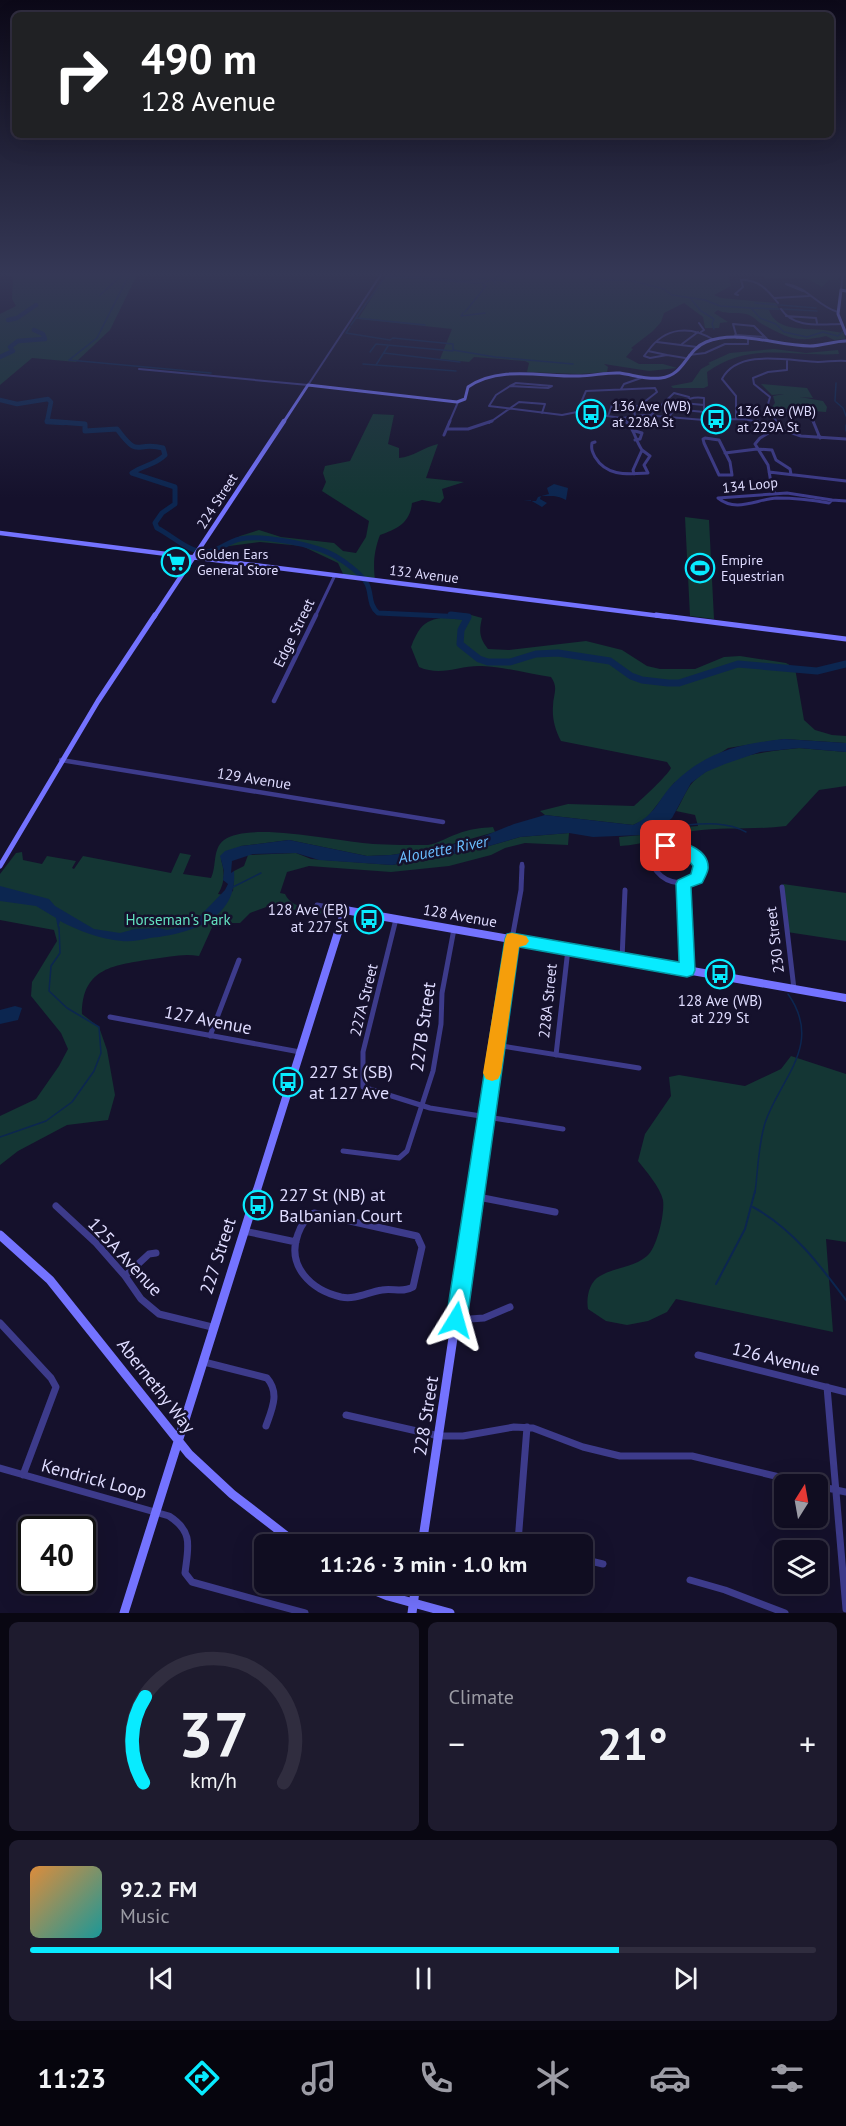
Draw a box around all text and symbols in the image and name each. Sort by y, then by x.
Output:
text: 490 m [141,31,257,86]
icon: right [42,36,120,114]
text: 128 Avenue [141,84,276,118]
place label: 136 Ave (WB) at 228A St [612,397,691,431]
bus stop icon: 136 Ave (WB) at 228A St [575,398,607,430]
place label: 136 Ave (WB) at 229A St [737,402,816,436]
bus stop icon: 136 Ave (WB) at 229A St [700,403,732,435]
street label: 224 Street [192,470,242,532]
street label: 134 Loop [721,473,779,497]
place label: Golden Ears General Store [197,545,278,579]
supermarket icon: Golden Ears General Store [160,546,192,578]
place label: Empire Equestrian [721,551,784,585]
sports icon: Empire Equestrian [684,552,716,584]
street label: 132 Avenue [388,561,460,587]
street label: Edge Street [269,595,318,670]
street label: 129 Avenue [216,763,293,794]
pin [640,820,691,871]
icon: arrive [649,829,682,862]
water label: Alouette River [395,830,491,868]
place label: 128 Ave (EB) at 227 St [268,900,348,936]
street label: 128 Avenue [422,900,499,931]
bus stop icon: 128 Ave (EB) at 227 St [353,903,385,935]
street label: 230 Street [761,906,788,974]
park label: Horseman's Park [125,910,231,929]
bus stop icon: 128 Ave (WB) at 229 St [704,958,736,990]
street label: 227A Street [345,962,382,1038]
street label: 228A Street [534,963,561,1039]
street label: 227B Street [405,980,440,1073]
place label: 128 Ave (WB) at 229 St [678,991,762,1027]
street label: 127 Avenue [162,1000,254,1039]
place label: 227 St (SB) at 127 Ave [309,1060,393,1104]
bus stop icon: 227 St (SB) at 127 Ave [272,1066,304,1098]
place label: 227 St (NB) at Balbanian Court [279,1183,402,1227]
bus stop icon: 227 St (NB) at Balbanian Court [242,1189,274,1221]
street label: 125A Avenue [83,1212,168,1301]
street label: 227 Street [194,1215,241,1297]
position arrow [424,1288,488,1352]
street label: Abernethy Way [112,1334,201,1438]
street label: 126 Avenue [730,1336,823,1381]
street label: 228 Street [408,1375,443,1457]
street label: Kendrick Loop [39,1453,149,1504]
north arrow [774,1474,828,1528]
map controls [774,1474,828,1594]
speed limit sign: 40 [18,1516,96,1594]
button: layers [774,1540,828,1594]
text: 11:26 · 3 min · 1.0 km [320,1550,527,1578]
text: Climate [449,1684,514,1710]
text: 37 [178,1693,249,1774]
text: 21° [597,1714,668,1772]
text: − [449,1722,465,1765]
text: + [799,1722,816,1765]
text: km/h [190,1767,237,1795]
text: 92.2 FM [120,1875,197,1903]
text: Music [120,1903,169,1929]
icon: previous [145,1962,178,1995]
icon: pause [407,1962,440,1995]
icon: next [669,1962,702,1995]
icon: directions [181,2057,223,2099]
icon: music [298,2057,340,2099]
icon: phone [415,2057,457,2099]
icon: climate [532,2057,574,2099]
icon: car [649,2057,691,2099]
icon: filters [766,2057,808,2099]
text: 11:23 [38,2061,106,2095]

